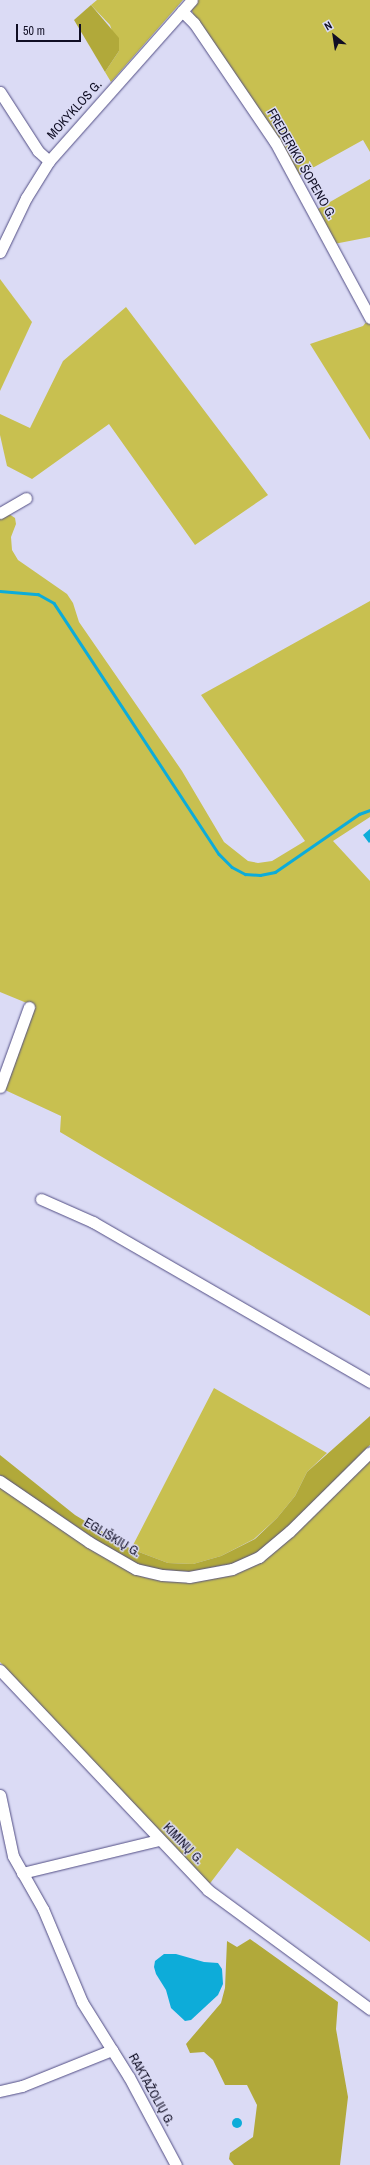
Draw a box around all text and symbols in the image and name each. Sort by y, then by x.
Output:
scale bar [18,16,83,42]
north arrow [314,16,354,56]
text: N [322,18,334,33]
text: 50 m [23,23,45,39]
street label: MOKYKLOS G. [44,77,106,143]
street label: FREDERIKO ŠOPENO G. [263,106,339,222]
street label: EGLIŠKIŲ G. [81,1515,143,1561]
street label: KIMINŲ G. [159,1820,207,1868]
street label: RAKTAŽOLIŲ G. [125,2051,177,2129]

